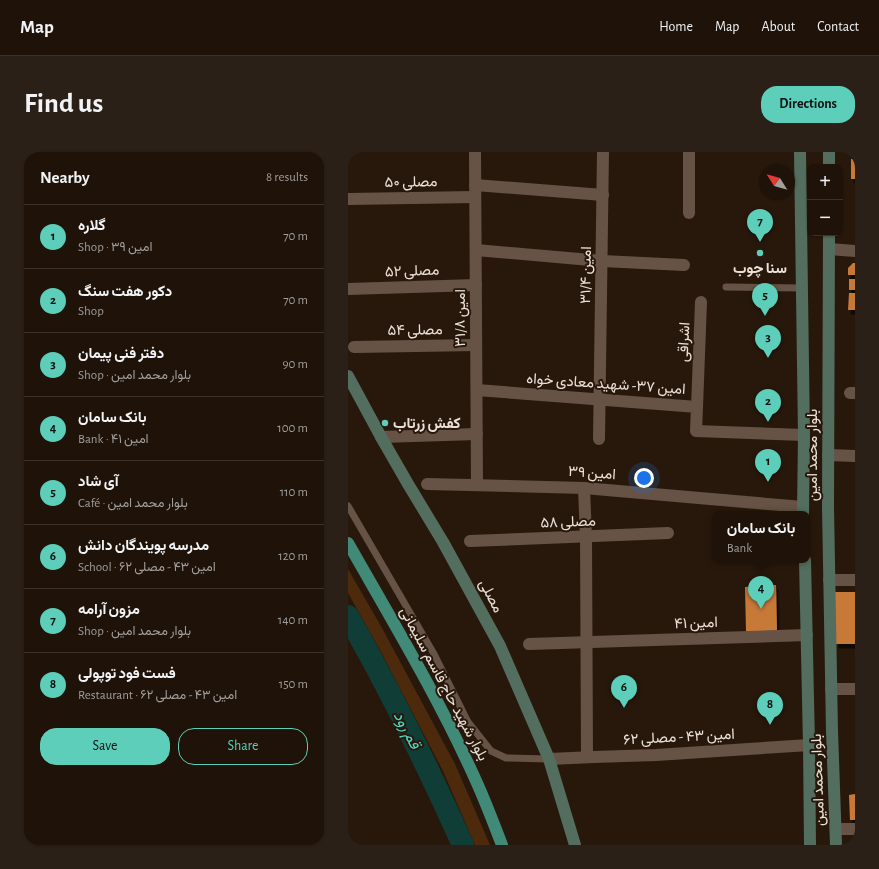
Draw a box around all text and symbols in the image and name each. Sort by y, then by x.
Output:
text: Map [20,18,54,37]
text: Home [659,20,693,34]
text: Map [715,20,739,34]
text: About [761,20,795,34]
text: Contact [817,20,859,34]
button: Directions [761,86,855,123]
text: Find us [24,90,103,118]
north arrow [759,164,795,200]
map controls [807,164,843,236]
button: + [807,164,843,200]
text: Nearby [40,169,90,186]
text: 8 results [266,171,308,184]
street label: مصلی ۵۰ [384,174,438,192]
button: − [807,200,843,236]
pin: 7 [747,209,773,242]
text: گلاره [78,218,106,233]
text: 1 [51,230,55,243]
text: 70 m [283,230,308,243]
text: Shop · امین ۳۹ [78,241,153,254]
street label: امین ۳۱/۴ [578,246,596,304]
marker: سنا چوب [755,248,765,258]
place label: سنا چوب [733,261,787,278]
street label: مصلی ۵۲ [384,263,440,281]
pin: 5 [752,283,778,316]
text: دکور هفت سنگ [78,284,172,299]
street label: امین ۳۱/۸ [453,289,470,347]
text: 2 [50,294,56,307]
text: 70 m [283,294,308,307]
text: Shop [78,305,104,318]
street label: مصلی ۵۴ [387,322,443,340]
street label: اشراقی [675,322,695,363]
pin: 3 [755,325,781,358]
text: دفتر فنی پیمان [78,346,164,361]
text: 3 [50,358,56,371]
text: 90 m [282,358,308,371]
text: Shop · بلوار محمد امین [78,369,191,382]
street label: امین ۳۷- شهید معادی خواه [526,371,686,399]
pin: 2 [755,389,781,422]
street label: بلوار محمد امین [805,409,822,501]
text: بانک سامان [78,410,146,425]
place label: کفش زرتاب [393,416,461,432]
marker: کفش زرتاب [380,418,390,428]
text: 4 [50,422,56,435]
text: 100 m [277,422,308,435]
text: Bank · امین ۴۱ [78,433,149,446]
pin: 1 [755,449,781,482]
street label: امین ۳۹ [567,464,616,484]
your location [634,468,654,488]
text: آی شاد [78,474,119,489]
text: 5 [50,486,56,499]
text: 110 m [280,486,308,499]
text: Café · بلوار محمد امین [78,497,188,510]
popup [712,511,810,563]
street label: مصلی ۵۸ [540,514,596,532]
text: بانک سامان [727,521,795,536]
text: مدرسه پویندگان دانش [78,538,209,553]
text: Bank [727,542,752,555]
text: 6 [50,550,56,563]
text: 120 m [278,550,308,563]
text: School · امین ۴۳ - مصلی ۶۲ [78,561,216,574]
pin: 4 [748,576,774,609]
street label: مصلی [474,577,506,616]
text: مزون آرامه [78,602,140,617]
street label: بلوار شهید حاج قاسم سلیمانی [394,605,491,765]
text: 7 [50,614,56,627]
text: 140 m [278,614,308,627]
street label: امین ۴۱ [674,615,718,633]
text: Shop · بلوار محمد امین [78,625,191,638]
text: فست فود توپولی [78,666,176,681]
pin: 6 [611,675,637,708]
text: 8 [50,678,56,691]
text: 150 m [279,678,308,691]
text: Restaurant · امین ۴۳ - مصلی ۶۲ [78,689,237,702]
pin: 8 [757,692,783,725]
water label: قم رود [389,709,424,754]
street label: امین ۴۳ - مصلی ۶۲ [623,727,735,749]
button: Save [40,728,170,765]
button: Share [178,728,308,765]
street label: بلوار محمد امین [809,733,829,826]

